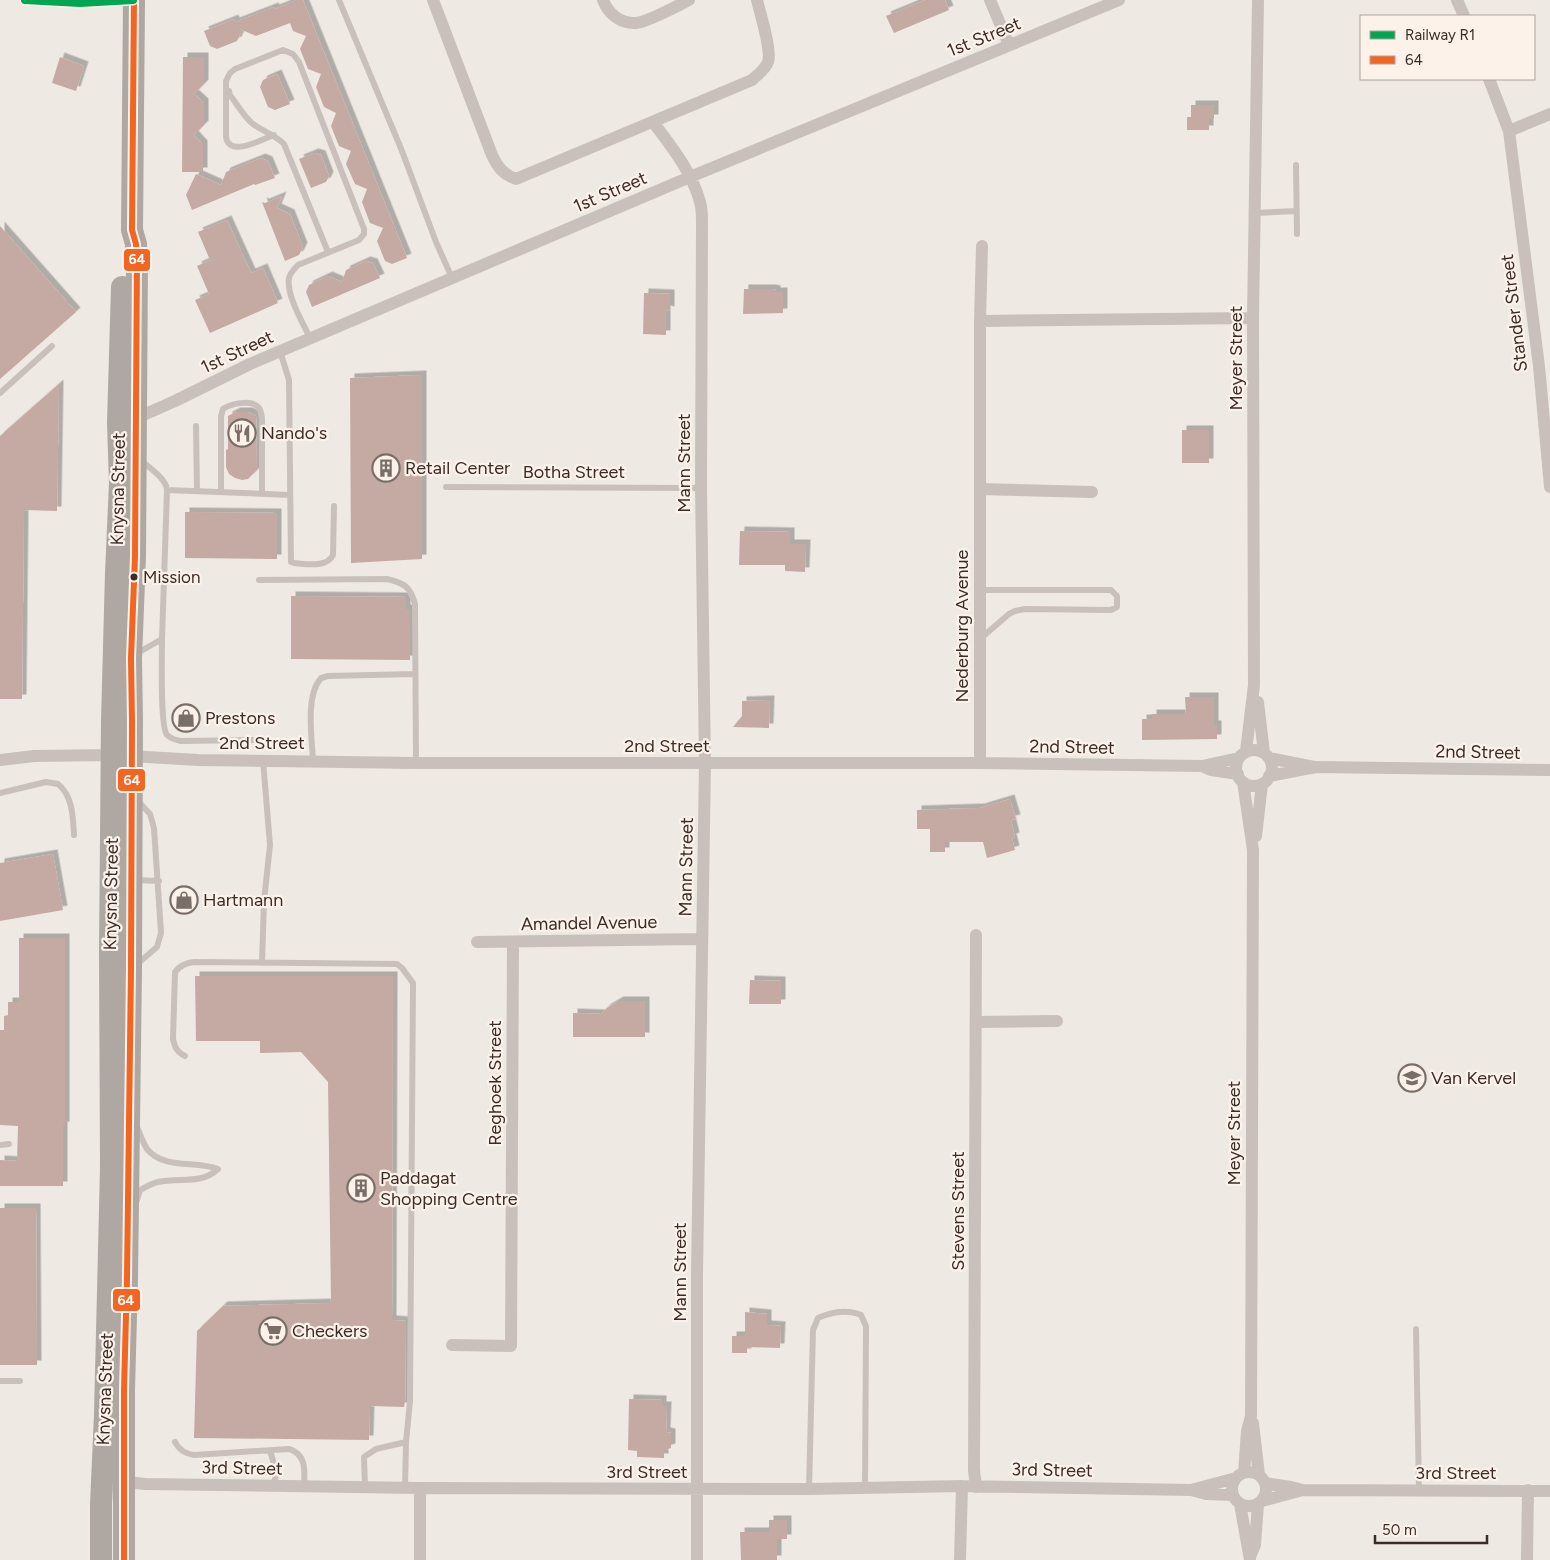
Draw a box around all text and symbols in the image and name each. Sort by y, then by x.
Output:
street label: 1st Street [944,12,1024,62]
legend [1360,15,1535,80]
text: Railway R1 [1405,26,1475,44]
text: 64 [1405,51,1423,69]
street label: 1st Street [570,167,650,217]
line badge: 64 [123,248,151,272]
text: 64 [129,251,146,268]
street label: Stander Street [1496,253,1532,373]
street label: Meyer Street [1225,305,1247,410]
street label: 1st Street [197,326,277,378]
street label: Mann Street [673,413,695,513]
restaurant icon: Nando's [227,418,257,448]
place label: Nando's [261,422,327,444]
street label: Knysna Street [106,432,130,546]
building icon: Retail Center [371,453,401,483]
place label: Retail Center [405,457,510,479]
street label: Botha Street [523,461,625,483]
street label: Nederburg Avenue [951,549,973,702]
place label: Mission [143,567,200,587]
marker: Mission [129,572,139,582]
shop icon: Prestons [171,703,201,733]
place label: Prestons [205,707,275,729]
street label: 2nd Street [219,732,305,754]
street label: 2nd Street [624,735,710,757]
street label: 2nd Street [1029,735,1115,759]
street label: 2nd Street [1435,740,1521,764]
line badge: 64 [117,768,146,792]
text: 64 [124,772,141,789]
street label: Mann Street [674,817,698,917]
street label: Knysna Street [99,837,123,951]
shop icon: Hartmann [169,885,199,915]
place label: Hartmann [203,889,283,911]
street label: Amandel Avenue [521,911,658,935]
street label: Reghoek Street [484,1020,506,1146]
school or university icon: Van Kervel [1397,1063,1427,1093]
place label: Van Kervel [1431,1067,1516,1089]
street label: Meyer Street [1223,1080,1245,1185]
street label: Stevens Street [947,1151,969,1271]
place label: Paddagat Shopping Centre [380,1167,518,1210]
building icon: Paddagat Shopping Centre [346,1173,376,1203]
street label: Mann Street [669,1222,691,1322]
line badge: 64 [112,1288,141,1312]
text: 64 [118,1292,135,1309]
supermarket icon: Checkers [258,1316,288,1346]
place label: Checkers [292,1320,367,1342]
street label: Knysna Street [92,1332,118,1446]
street label: 3rd Street [201,1456,283,1480]
street label: 3rd Street [1011,1458,1093,1482]
street label: 3rd Street [606,1461,688,1483]
street label: 3rd Street [1415,1462,1497,1484]
scale bar [1375,1512,1488,1544]
text: 50 m [1382,1521,1417,1539]

